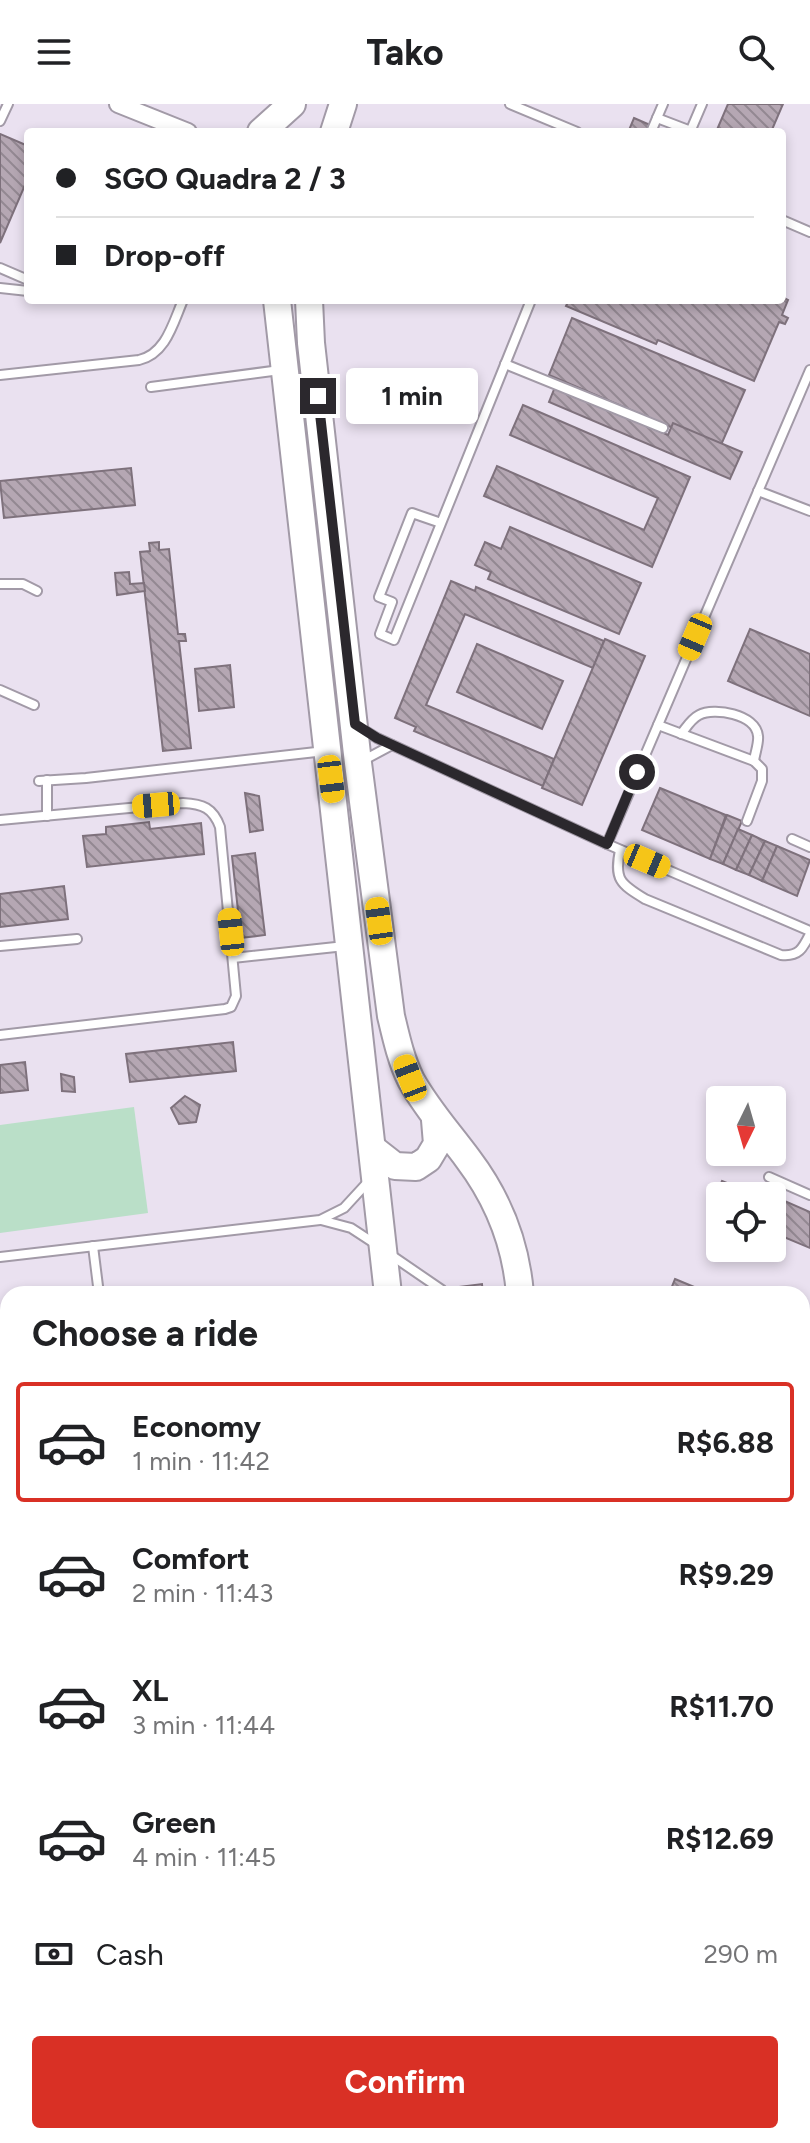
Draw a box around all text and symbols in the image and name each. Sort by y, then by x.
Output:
icon: menu [32,30,76,74]
icon: search [734,30,778,74]
text: Tako [366,31,444,74]
text: SGO Quadra 2 / 3 [104,160,346,197]
text: Drop-off [104,237,225,274]
callout: 1 min [346,368,478,424]
route end [300,378,336,414]
text: 1 min [381,380,443,412]
car [675,610,715,664]
car [316,754,346,804]
route start [619,754,655,790]
car [131,791,181,819]
car [620,841,674,881]
car [364,896,394,946]
car [217,907,245,957]
car [390,1051,430,1105]
north arrow [706,1086,786,1166]
map controls [706,1086,786,1262]
button: locate [706,1182,786,1262]
text: Choose a ride [32,1312,258,1355]
icon: car [36,1406,108,1478]
text: Economy [132,1408,261,1445]
text: R$6.88 [676,1424,774,1461]
text: 1 min · 11:42 [132,1445,270,1477]
icon: car [36,1538,108,1610]
text: Comfort [132,1540,250,1577]
text: R$9.29 [678,1556,774,1593]
text: 2 min · 11:43 [132,1577,273,1609]
icon: car [36,1670,108,1742]
text: XL [132,1672,168,1709]
text: R$11.70 [669,1688,774,1725]
text: 3 min · 11:44 [132,1709,275,1741]
icon: car [36,1802,108,1874]
text: Green [132,1804,216,1841]
text: R$12.69 [666,1820,774,1857]
text: 4 min · 11:45 [132,1841,276,1873]
icon: cash [32,1932,76,1976]
text: Cash [96,1936,164,1973]
text: 290 m [704,1938,778,1970]
button: Confirm [32,2036,778,2128]

